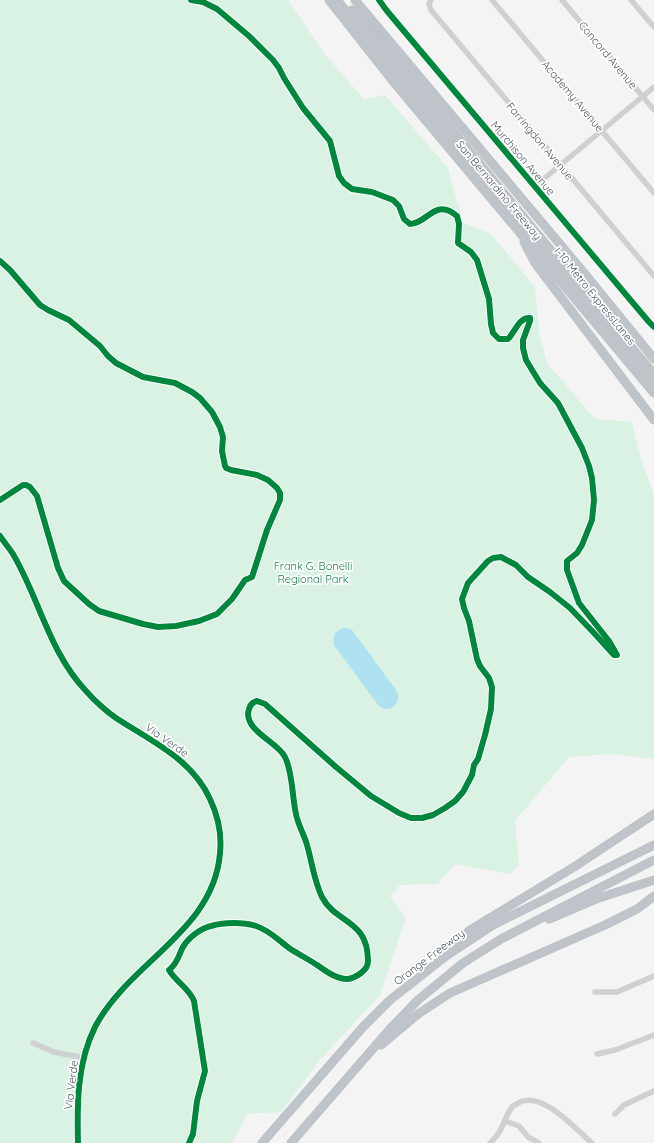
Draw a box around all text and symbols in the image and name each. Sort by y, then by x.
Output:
street label: Concord Avenue [576,18,640,92]
street label: Academy Avenue [539,57,607,135]
street label: Farringdon Avenue [504,99,576,183]
street label: Murchison Avenue [488,118,558,198]
street label: San Bernardino Freeway [453,137,545,243]
street label: I-10 Metro ExpressLanes [551,244,639,348]
park label: Frank G. Bonelli Regional Park [274,559,352,586]
street label: Via Verde [143,720,191,760]
street label: Orange Freeway [391,926,467,988]
street label: Via Verde [61,1060,81,1110]

